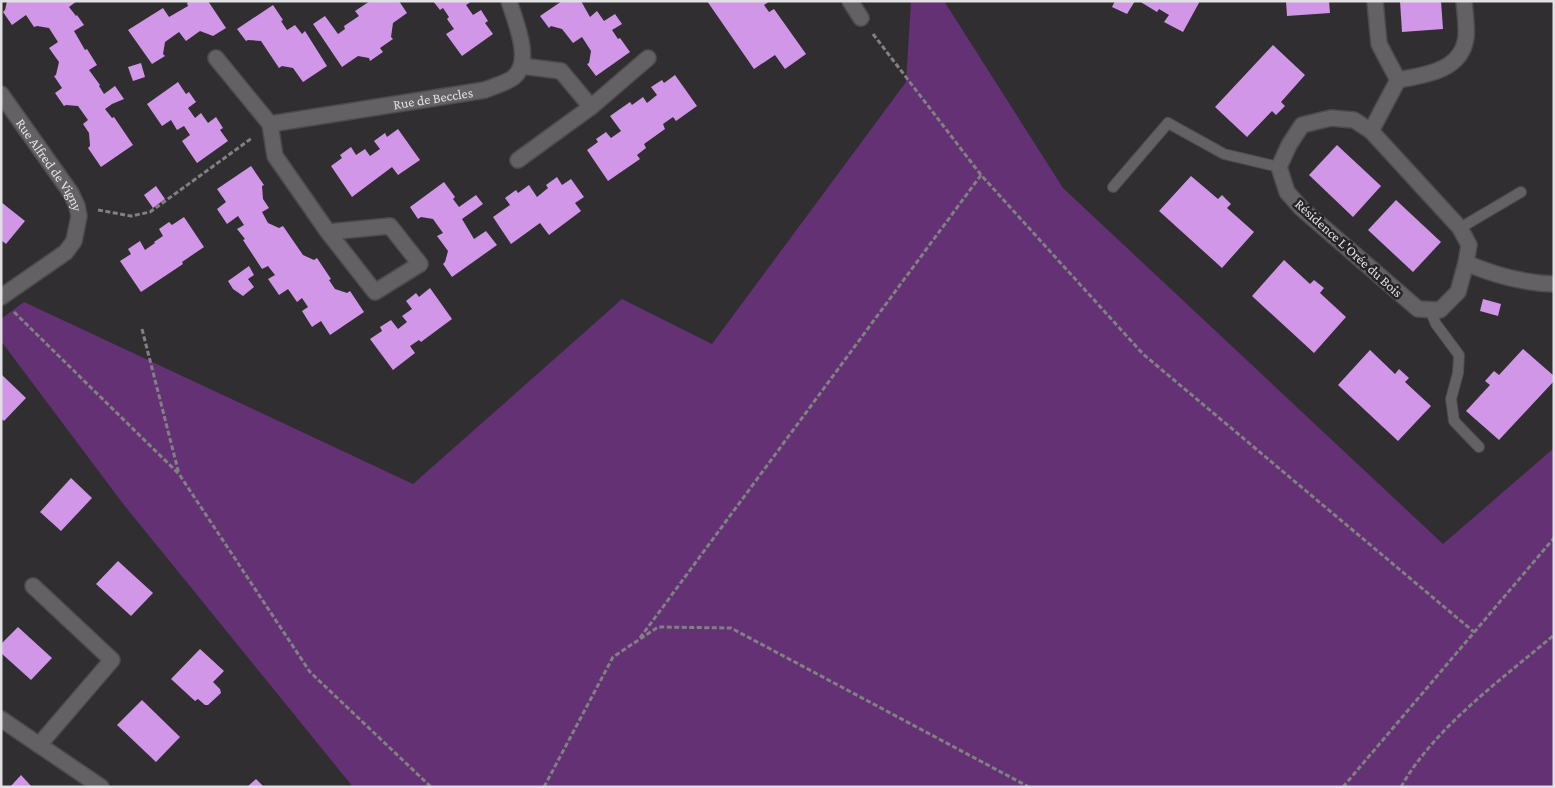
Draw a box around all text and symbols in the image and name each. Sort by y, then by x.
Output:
street label: Rue de Beccles [392,84,474,112]
street label: Rue Alfred de Vigny [13,115,86,213]
street label: Résidence L'Orée du Bois [1292,196,1406,300]

